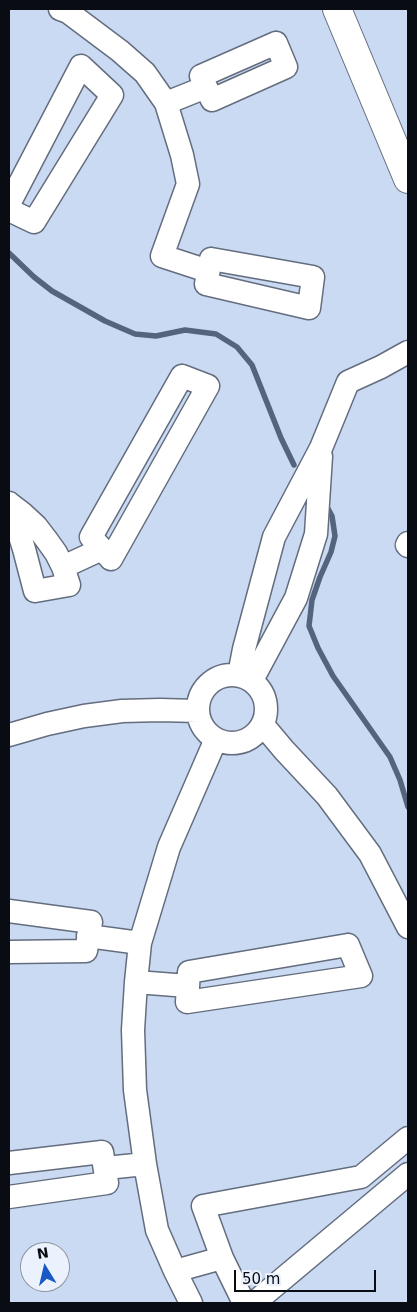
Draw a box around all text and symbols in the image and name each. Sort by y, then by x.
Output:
north arrow [20,1242,70,1292]
text: N [36,1244,50,1262]
scale bar [237,1260,380,1292]
text: 50 m [242,1270,280,1288]

